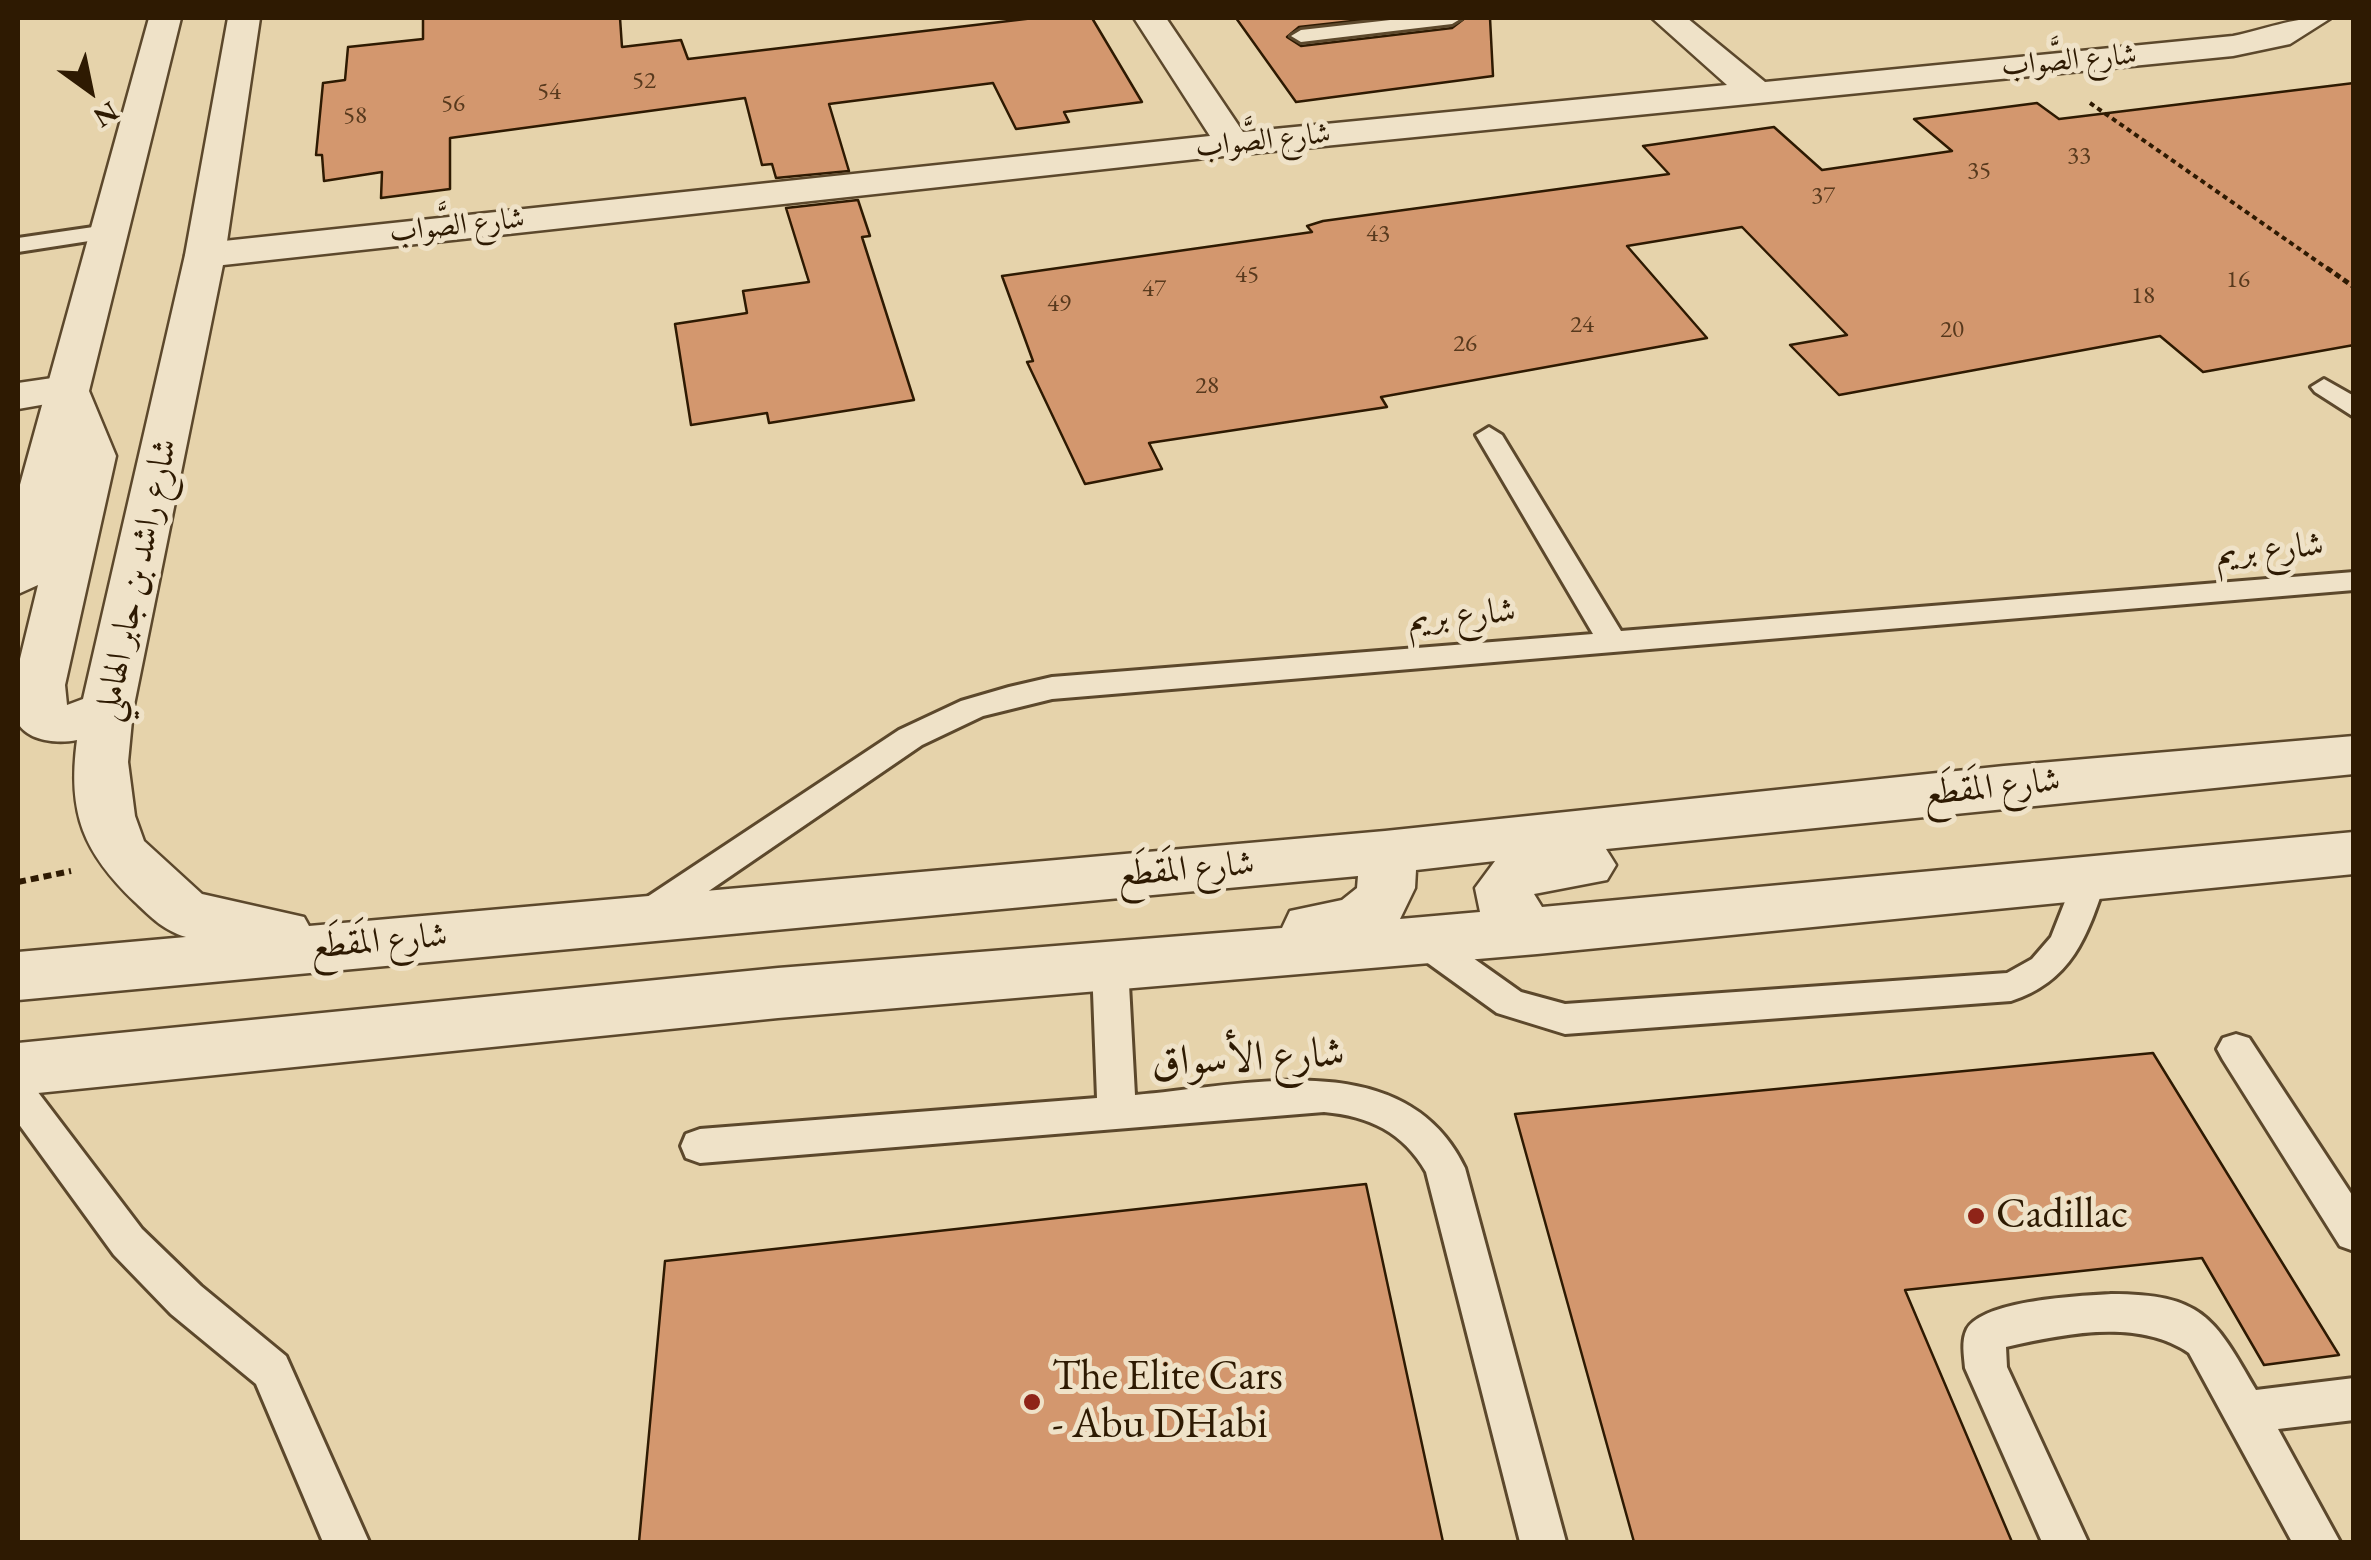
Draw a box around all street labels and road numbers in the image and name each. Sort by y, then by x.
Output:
street label: شارع الصَّواب [2000,37,2138,85]
street label: شارع الصَّواب [1193,116,1333,166]
street label: شارع الصَّواب [387,201,527,251]
street label: شارع راشد بن جابر الهاملي [87,435,187,725]
street label: شارع بريم [2214,524,2326,576]
street label: شارع بريم [1406,590,1518,642]
street label: شارع المَقطَع [1921,760,2063,816]
street label: شارع المَقطَع [1116,843,1256,897]
street label: شارع المَقطَع [309,915,449,969]
street label: شارع الأسواق [1150,1029,1346,1089]

